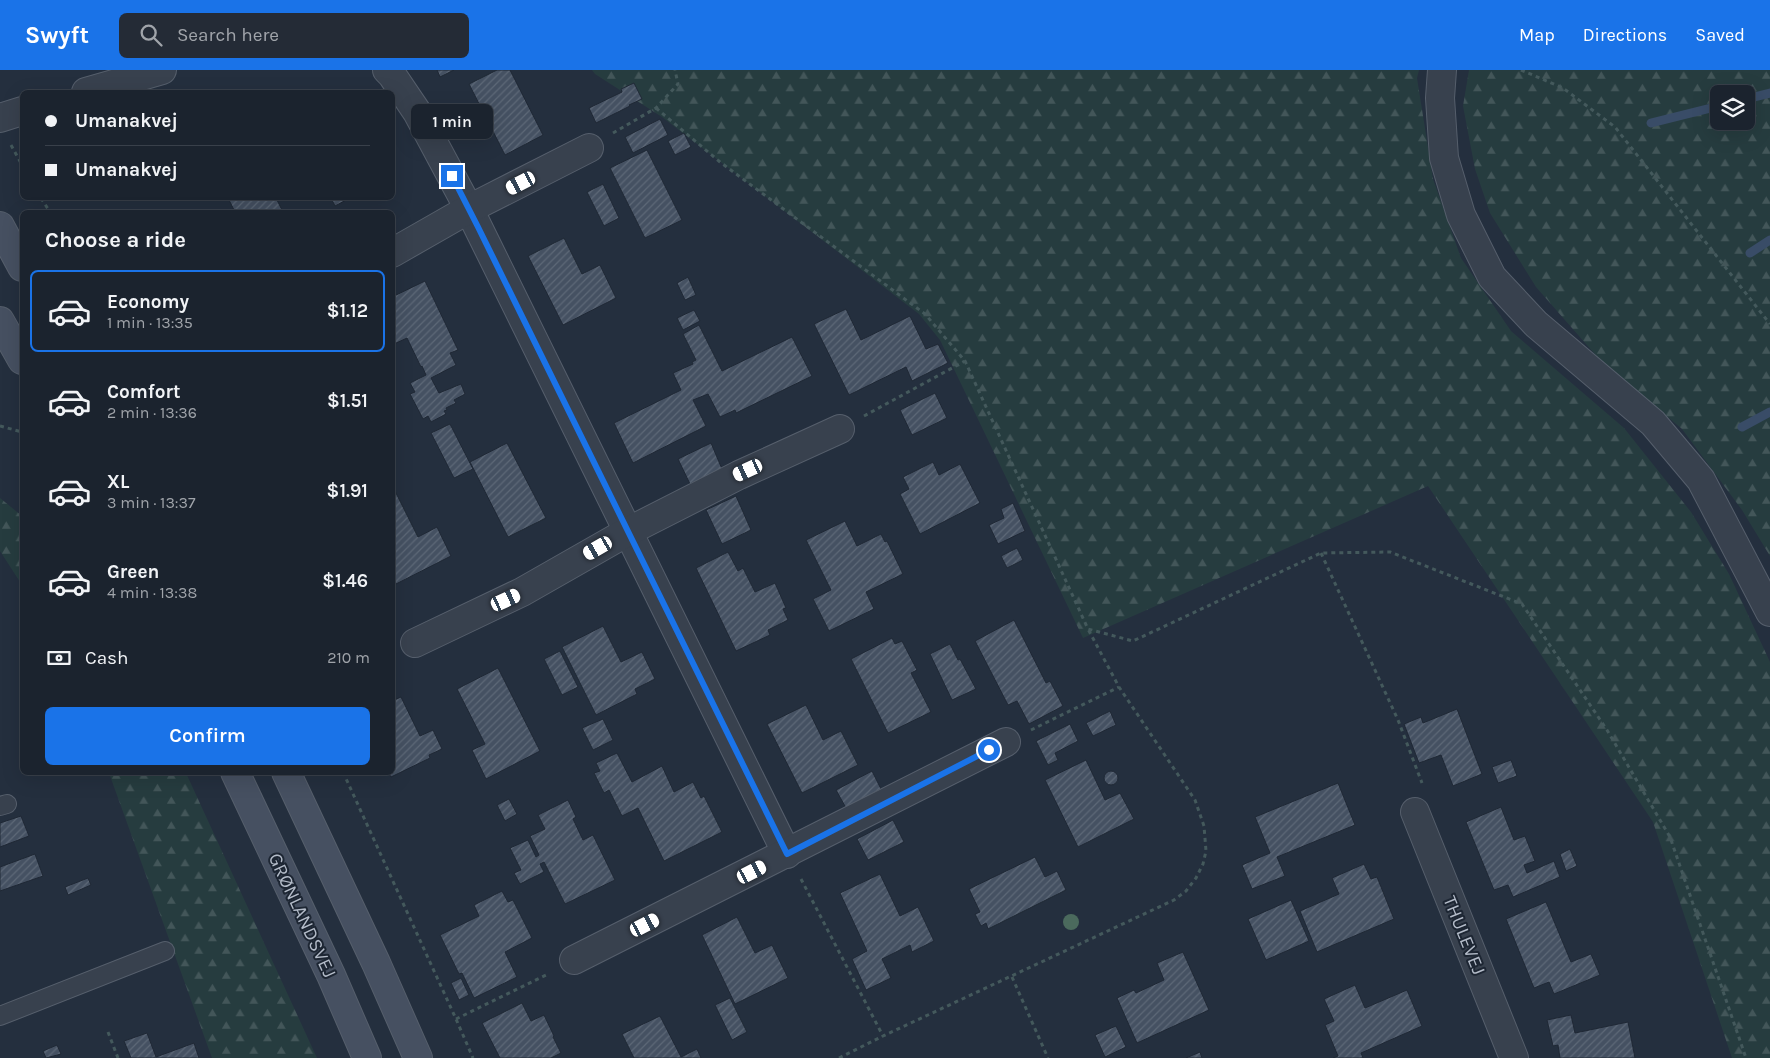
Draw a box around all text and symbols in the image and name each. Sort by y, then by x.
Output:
search box [119,13,469,58]
text: Swyft [25,21,89,49]
icon: search [137,21,165,49]
text: Search here [177,24,279,46]
text: Map [1519,24,1555,46]
text: Directions [1583,24,1667,46]
text: Saved [1695,24,1745,46]
map controls [1710,85,1755,130]
button: layers [1710,85,1755,130]
callout: 1 min [411,104,493,138]
text: Umanakvej [75,110,178,132]
text: 1 min [432,112,472,131]
text: Umanakvej [75,159,178,181]
route end [441,165,463,187]
car [504,170,537,196]
text: Choose a ride [45,227,186,253]
icon: car [47,289,92,334]
text: Economy [107,291,189,313]
text: $1.12 [327,300,368,322]
text: 1 min · 13:35 [107,313,193,332]
icon: car [47,379,92,424]
text: Comfort [107,381,181,403]
text: $1.51 [327,390,368,412]
text: 2 min · 13:36 [107,403,197,422]
car [731,457,764,483]
icon: car [47,469,92,514]
text: XL [107,471,129,493]
text: $1.91 [327,480,368,502]
text: 3 min · 13:37 [107,493,195,512]
car [581,534,614,562]
icon: car [47,559,92,604]
text: Green [107,561,159,583]
text: $1.46 [322,570,368,592]
text: 4 min · 13:38 [107,583,197,602]
car [489,587,522,613]
icon: cash [45,644,73,672]
text: Cash [85,647,129,669]
text: 210 m [327,648,370,667]
button: Confirm [45,707,370,765]
route start [978,739,1000,761]
street label: GRØNLANDSVEJ [264,850,341,981]
car [735,859,768,885]
street label: THULEVEJ [1438,893,1490,978]
car [628,912,661,938]

